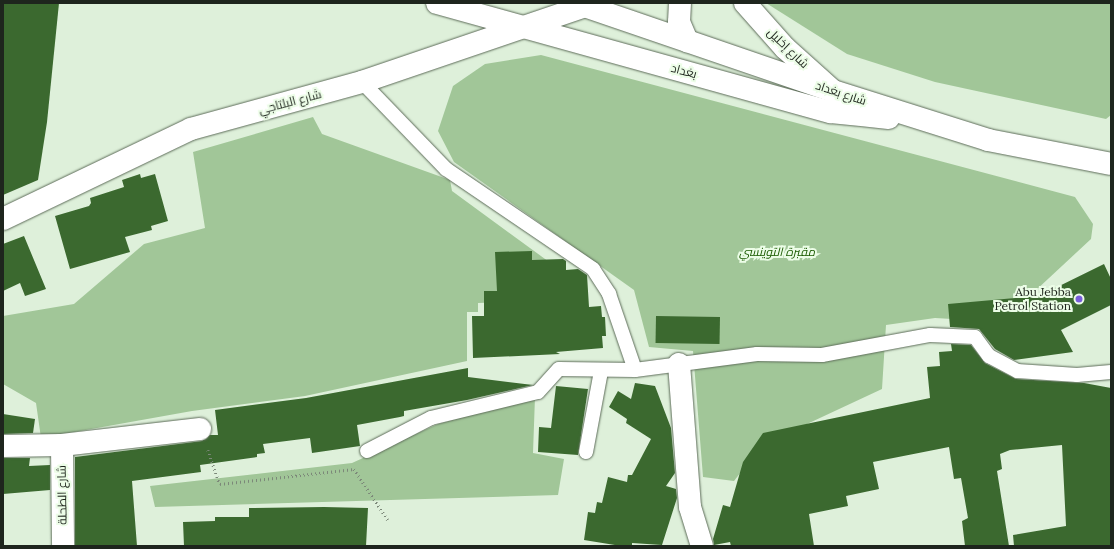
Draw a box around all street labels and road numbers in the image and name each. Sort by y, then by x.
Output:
street label: شارع إخليل [764,25,812,71]
street label: بغداد [669,61,699,81]
street label: شارع بغداد [814,78,868,108]
street label: شارع البلتاجي [257,87,323,117]
street label: شارع الطحلة [54,465,70,525]

